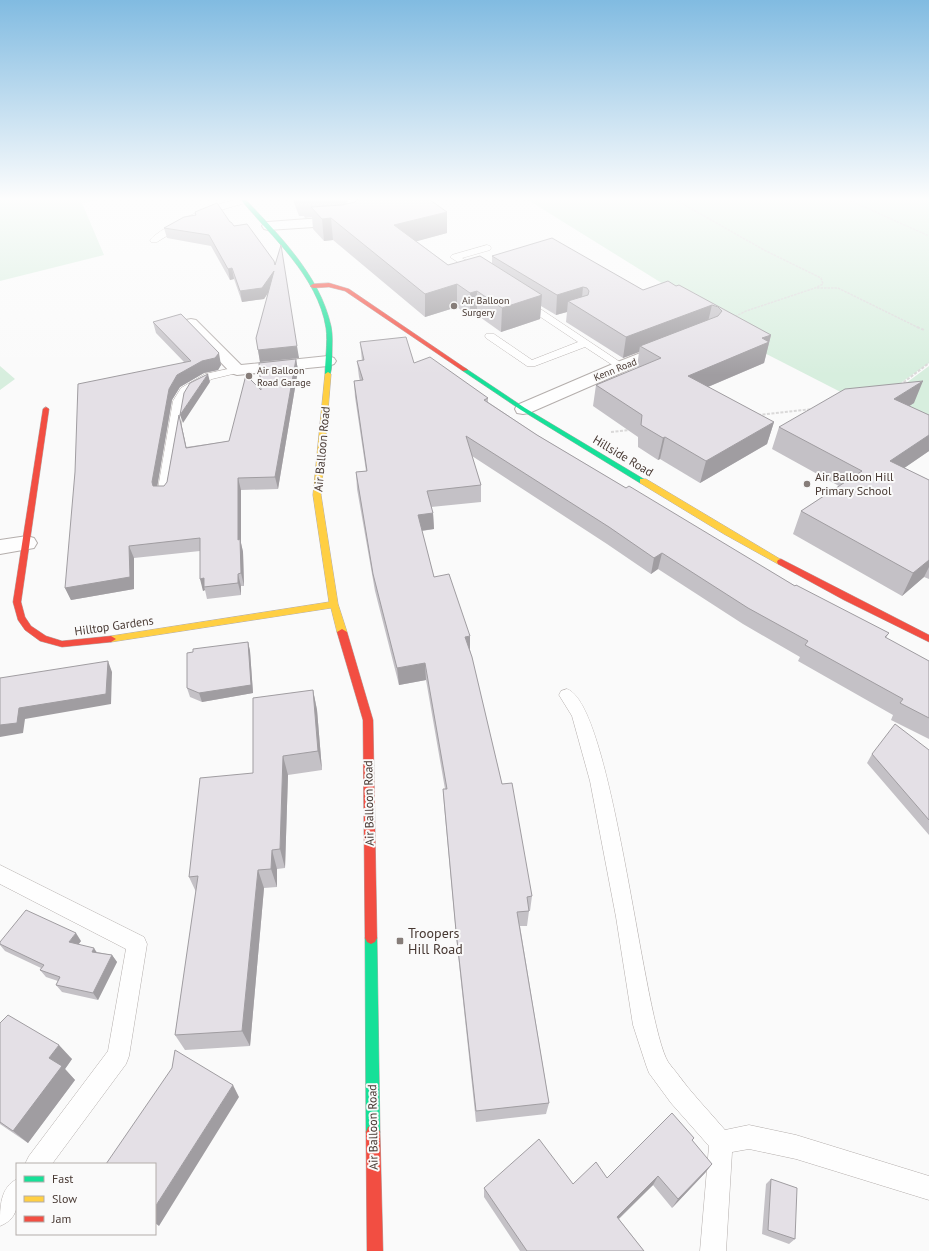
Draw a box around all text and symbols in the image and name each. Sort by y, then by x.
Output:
place label: Air Balloon Surgery [462,294,509,319]
marker: Air Balloon Surgery [449,301,459,311]
street label: Kenn Road [592,355,639,384]
place label: Air Balloon Road Garage [257,364,311,389]
marker: Air Balloon Road Garage [244,371,254,381]
street label: Air Balloon Road [310,406,333,492]
street label: Hillside Road [590,432,656,479]
place label: Air Balloon Hill Primary School [815,469,894,498]
marker: Air Balloon Hill Primary School [802,479,812,489]
street label: Hilltop Gardens [73,613,155,638]
street label: Air Balloon Road [360,760,377,846]
place label: Troopers Hill Road [408,924,463,958]
marker: Troopers Hill Road [395,936,405,946]
street label: Air Balloon Road [364,1084,381,1170]
legend [16,1163,156,1235]
text: Fast [52,1171,73,1186]
text: Slow [52,1191,77,1206]
text: Jam [51,1211,71,1226]

